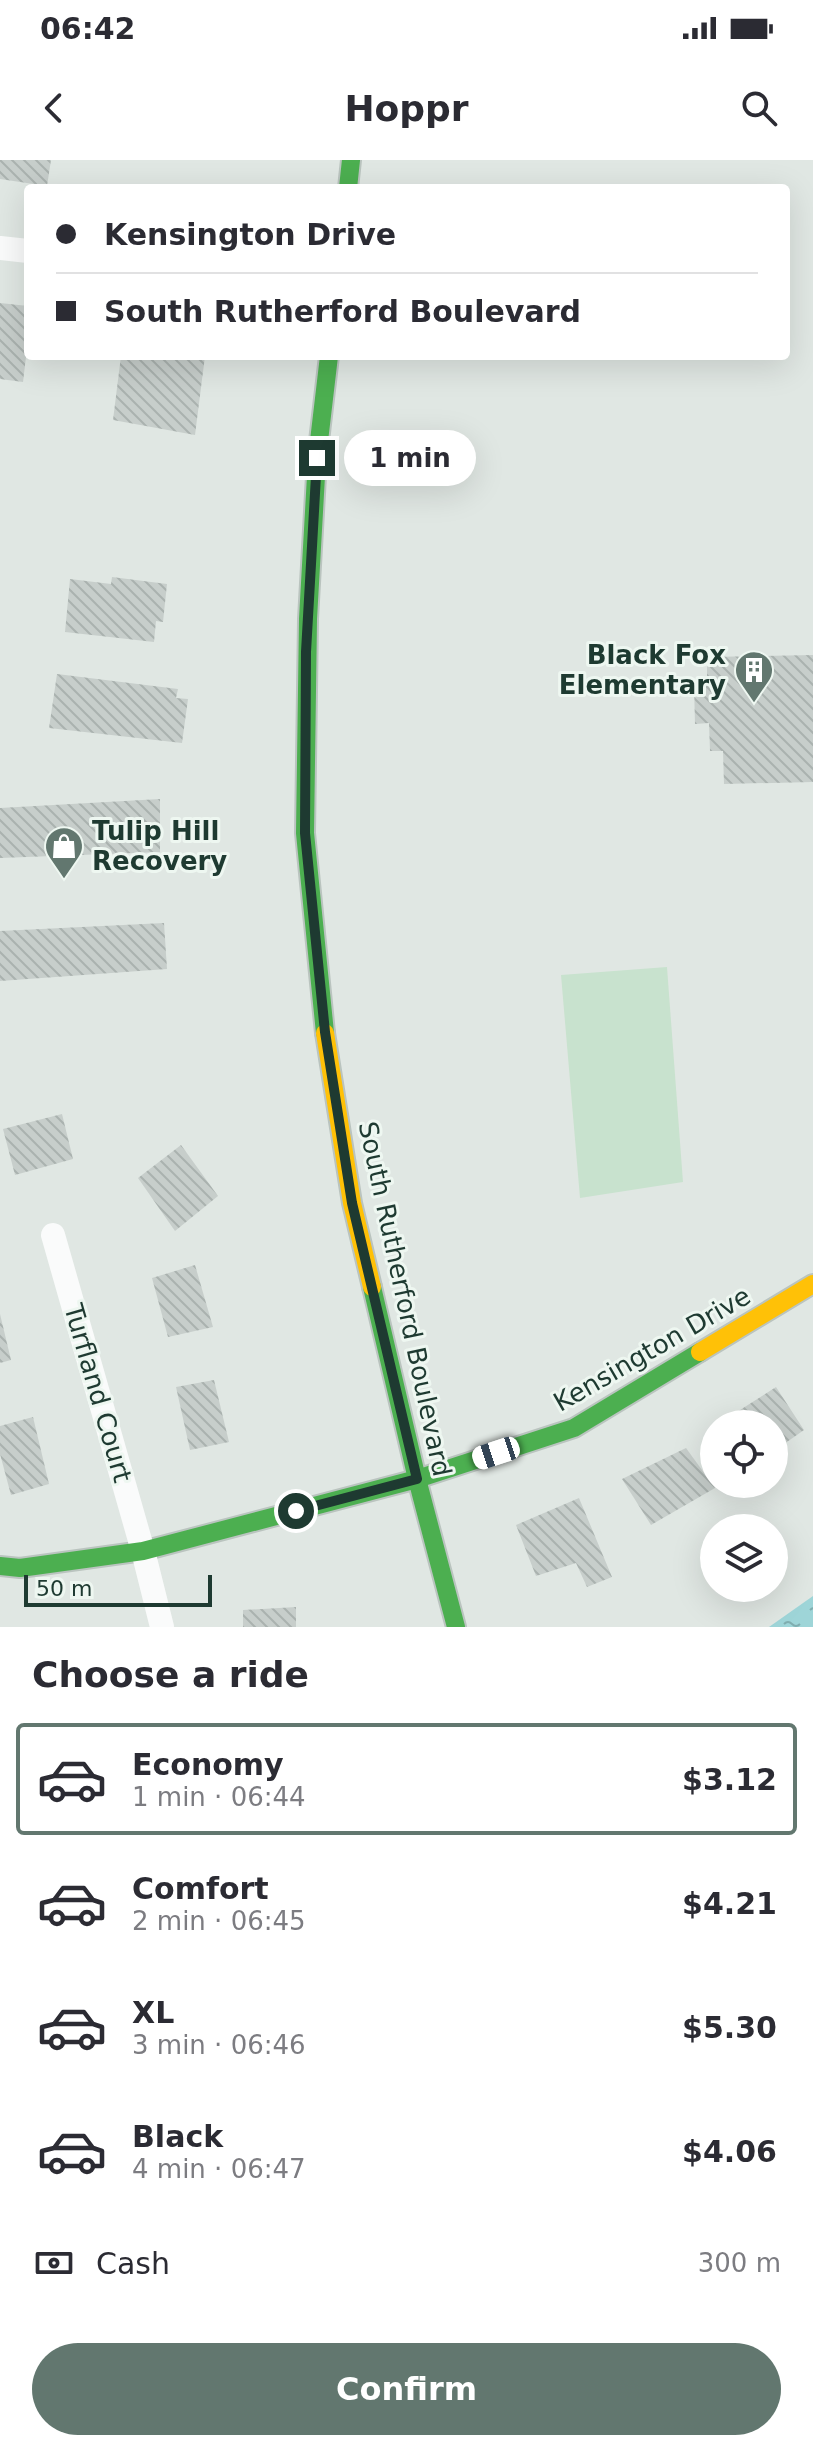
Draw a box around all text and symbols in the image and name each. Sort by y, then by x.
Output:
text: 06:42 [40,11,136,46]
icon: back [32,86,76,130]
icon: search [737,86,781,130]
text: Hoppr [344,88,469,129]
text: Kensington Drive [104,217,396,252]
text: South Rutherford Boulevard [104,294,581,329]
callout: 1 min [345,430,477,486]
route end [299,440,335,476]
text: 1 min [369,443,451,473]
place label: Black Fox Elementary [559,640,726,700]
building icon: Black Fox Elementary [733,649,775,704]
place label: Tulip Hill Recovery [92,816,227,876]
shop icon: Tulip Hill Recovery [43,825,85,880]
street label: South Rutherford Boulevard [353,1119,457,1479]
street label: Kensington Drive [548,1280,756,1418]
street label: Turfland Court [58,1299,138,1486]
map controls [700,1410,788,1602]
button: locate [700,1410,788,1498]
car [469,1434,523,1472]
route start [278,1493,314,1529]
button: layers [700,1514,788,1602]
scale bar [24,1571,212,1607]
text: 50 m [36,1576,92,1601]
text: Choose a ride [32,1654,309,1695]
icon: car [36,1743,108,1815]
text: Economy [132,1747,284,1782]
text: $3.12 [682,1762,777,1797]
text: 1 min · 06:44 [132,1782,306,1812]
icon: car [36,1867,108,1939]
text: Comfort [132,1871,269,1906]
text: $4.21 [682,1886,777,1921]
text: 2 min · 06:45 [132,1906,306,1936]
icon: car [36,1991,108,2063]
text: XL [132,1995,174,2030]
text: $5.30 [682,2010,777,2045]
text: 3 min · 06:46 [132,2030,306,2060]
icon: car [36,2115,108,2187]
text: Black [132,2119,223,2154]
text: $4.06 [682,2134,777,2169]
text: 4 min · 06:47 [132,2154,306,2184]
icon: cash [32,2241,76,2285]
text: Cash [96,2246,170,2281]
text: 300 m [698,2248,781,2278]
button: Confirm [32,2343,781,2435]

